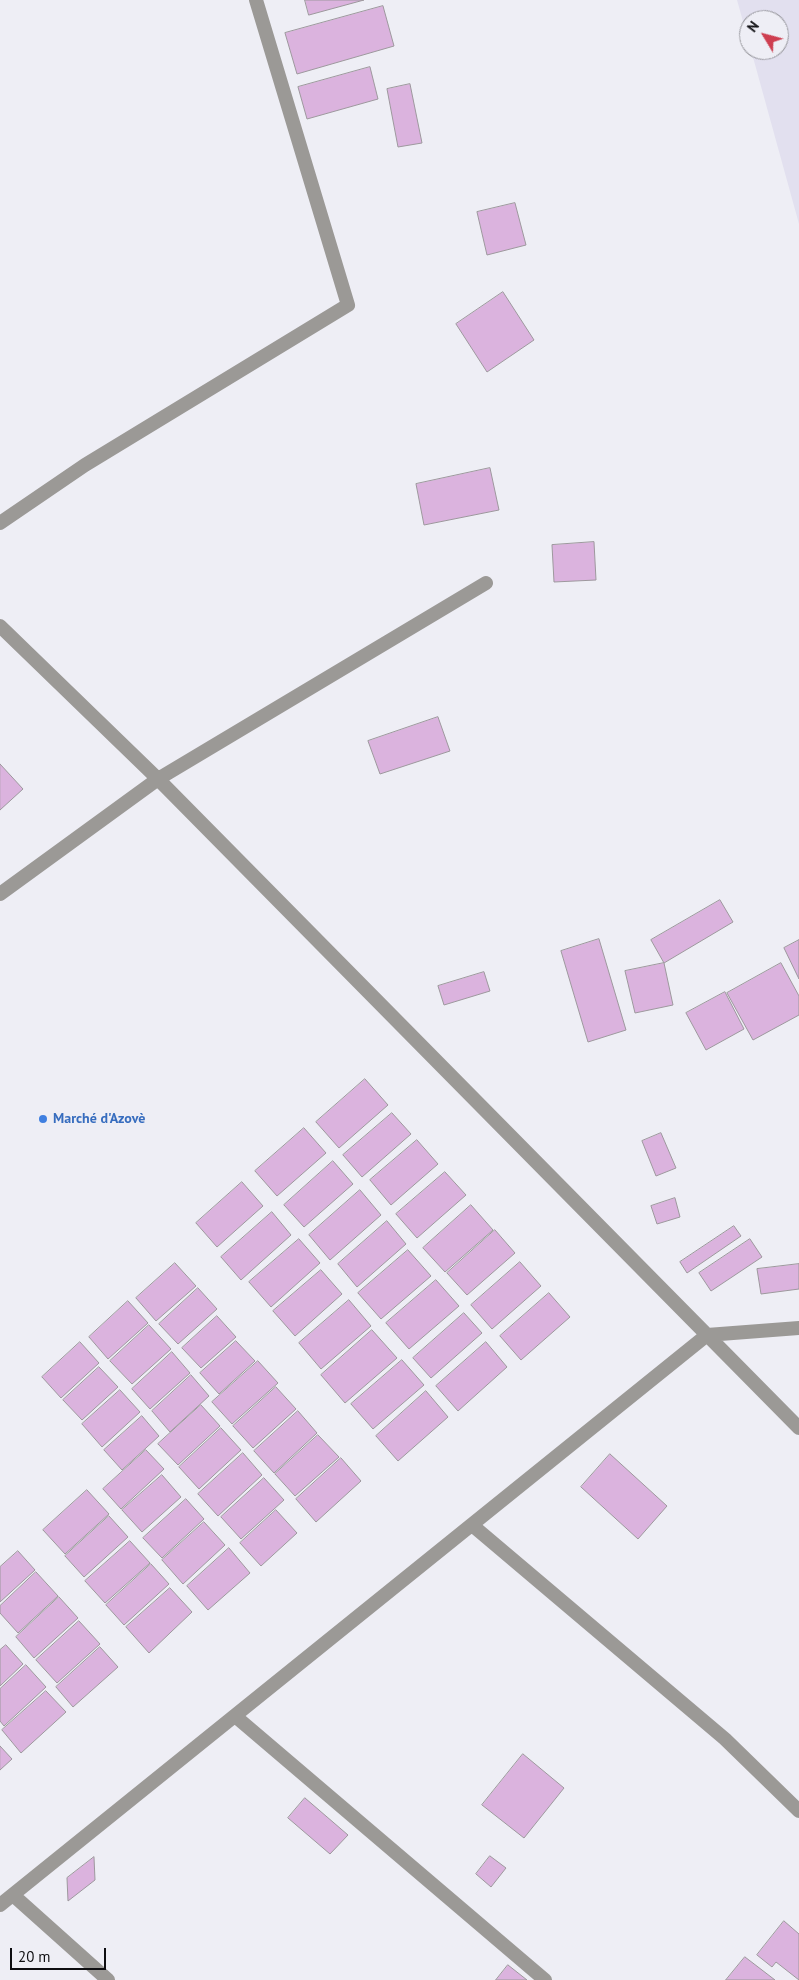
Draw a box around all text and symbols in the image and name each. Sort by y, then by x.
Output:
north arrow [739,10,789,60]
text: N [743,17,763,36]
place label: Marché d'Azovè [53,1111,145,1127]
marker: Marché d'Azovè [37,1113,49,1125]
scale bar [12,1938,109,1970]
text: 20 m [18,1947,51,1966]

